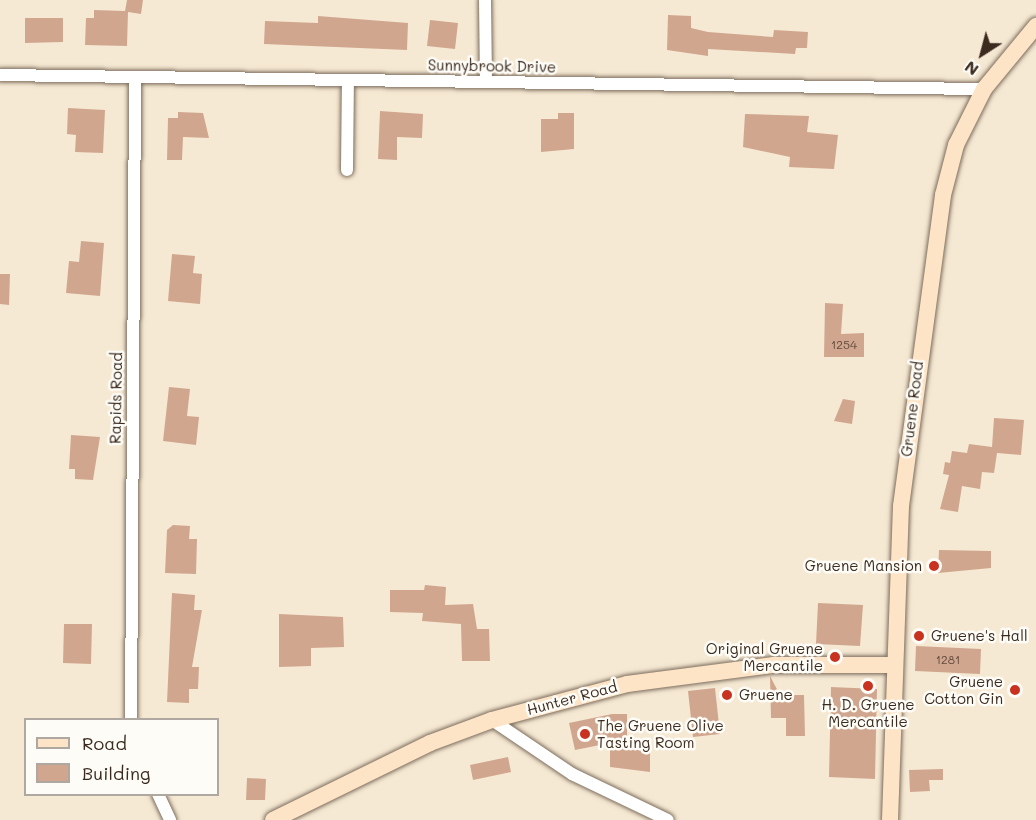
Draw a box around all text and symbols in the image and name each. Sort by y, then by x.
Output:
north arrow [952,24,1012,84]
street label: Sunnybrook Drive [428,56,556,76]
text: N [960,57,982,81]
house number: 1254 [831,338,857,352]
street label: Rapids Road [106,352,126,444]
street label: Gruene Road [897,360,927,458]
place label: Gruene Mansion [805,557,922,575]
marker: Gruene Mansion [927,559,941,573]
place label: Gruene's Hall [931,627,1028,645]
marker: Gruene's Hall [912,629,926,643]
place label: Original Gruene Mercantile [706,639,823,674]
marker: Original Gruene Mercantile [828,650,842,664]
house number: 1281 [936,653,960,667]
place label: Gruene Cotton Gin [924,672,1003,707]
street label: Hunter Road [525,677,619,719]
marker: H. D. Gruene Mercantile [861,679,875,693]
marker: Gruene Cotton Gin [1008,683,1022,697]
place label: Gruene [739,686,793,704]
marker: Gruene [720,688,734,702]
place label: H. D. Gruene Mercantile [821,695,915,730]
place label: The Gruene Olive Tasting Room [597,716,724,751]
legend [24,718,219,796]
marker: The Gruene Olive Tasting Room [578,727,592,741]
text: Road [82,731,127,755]
text: Building [82,761,150,785]

